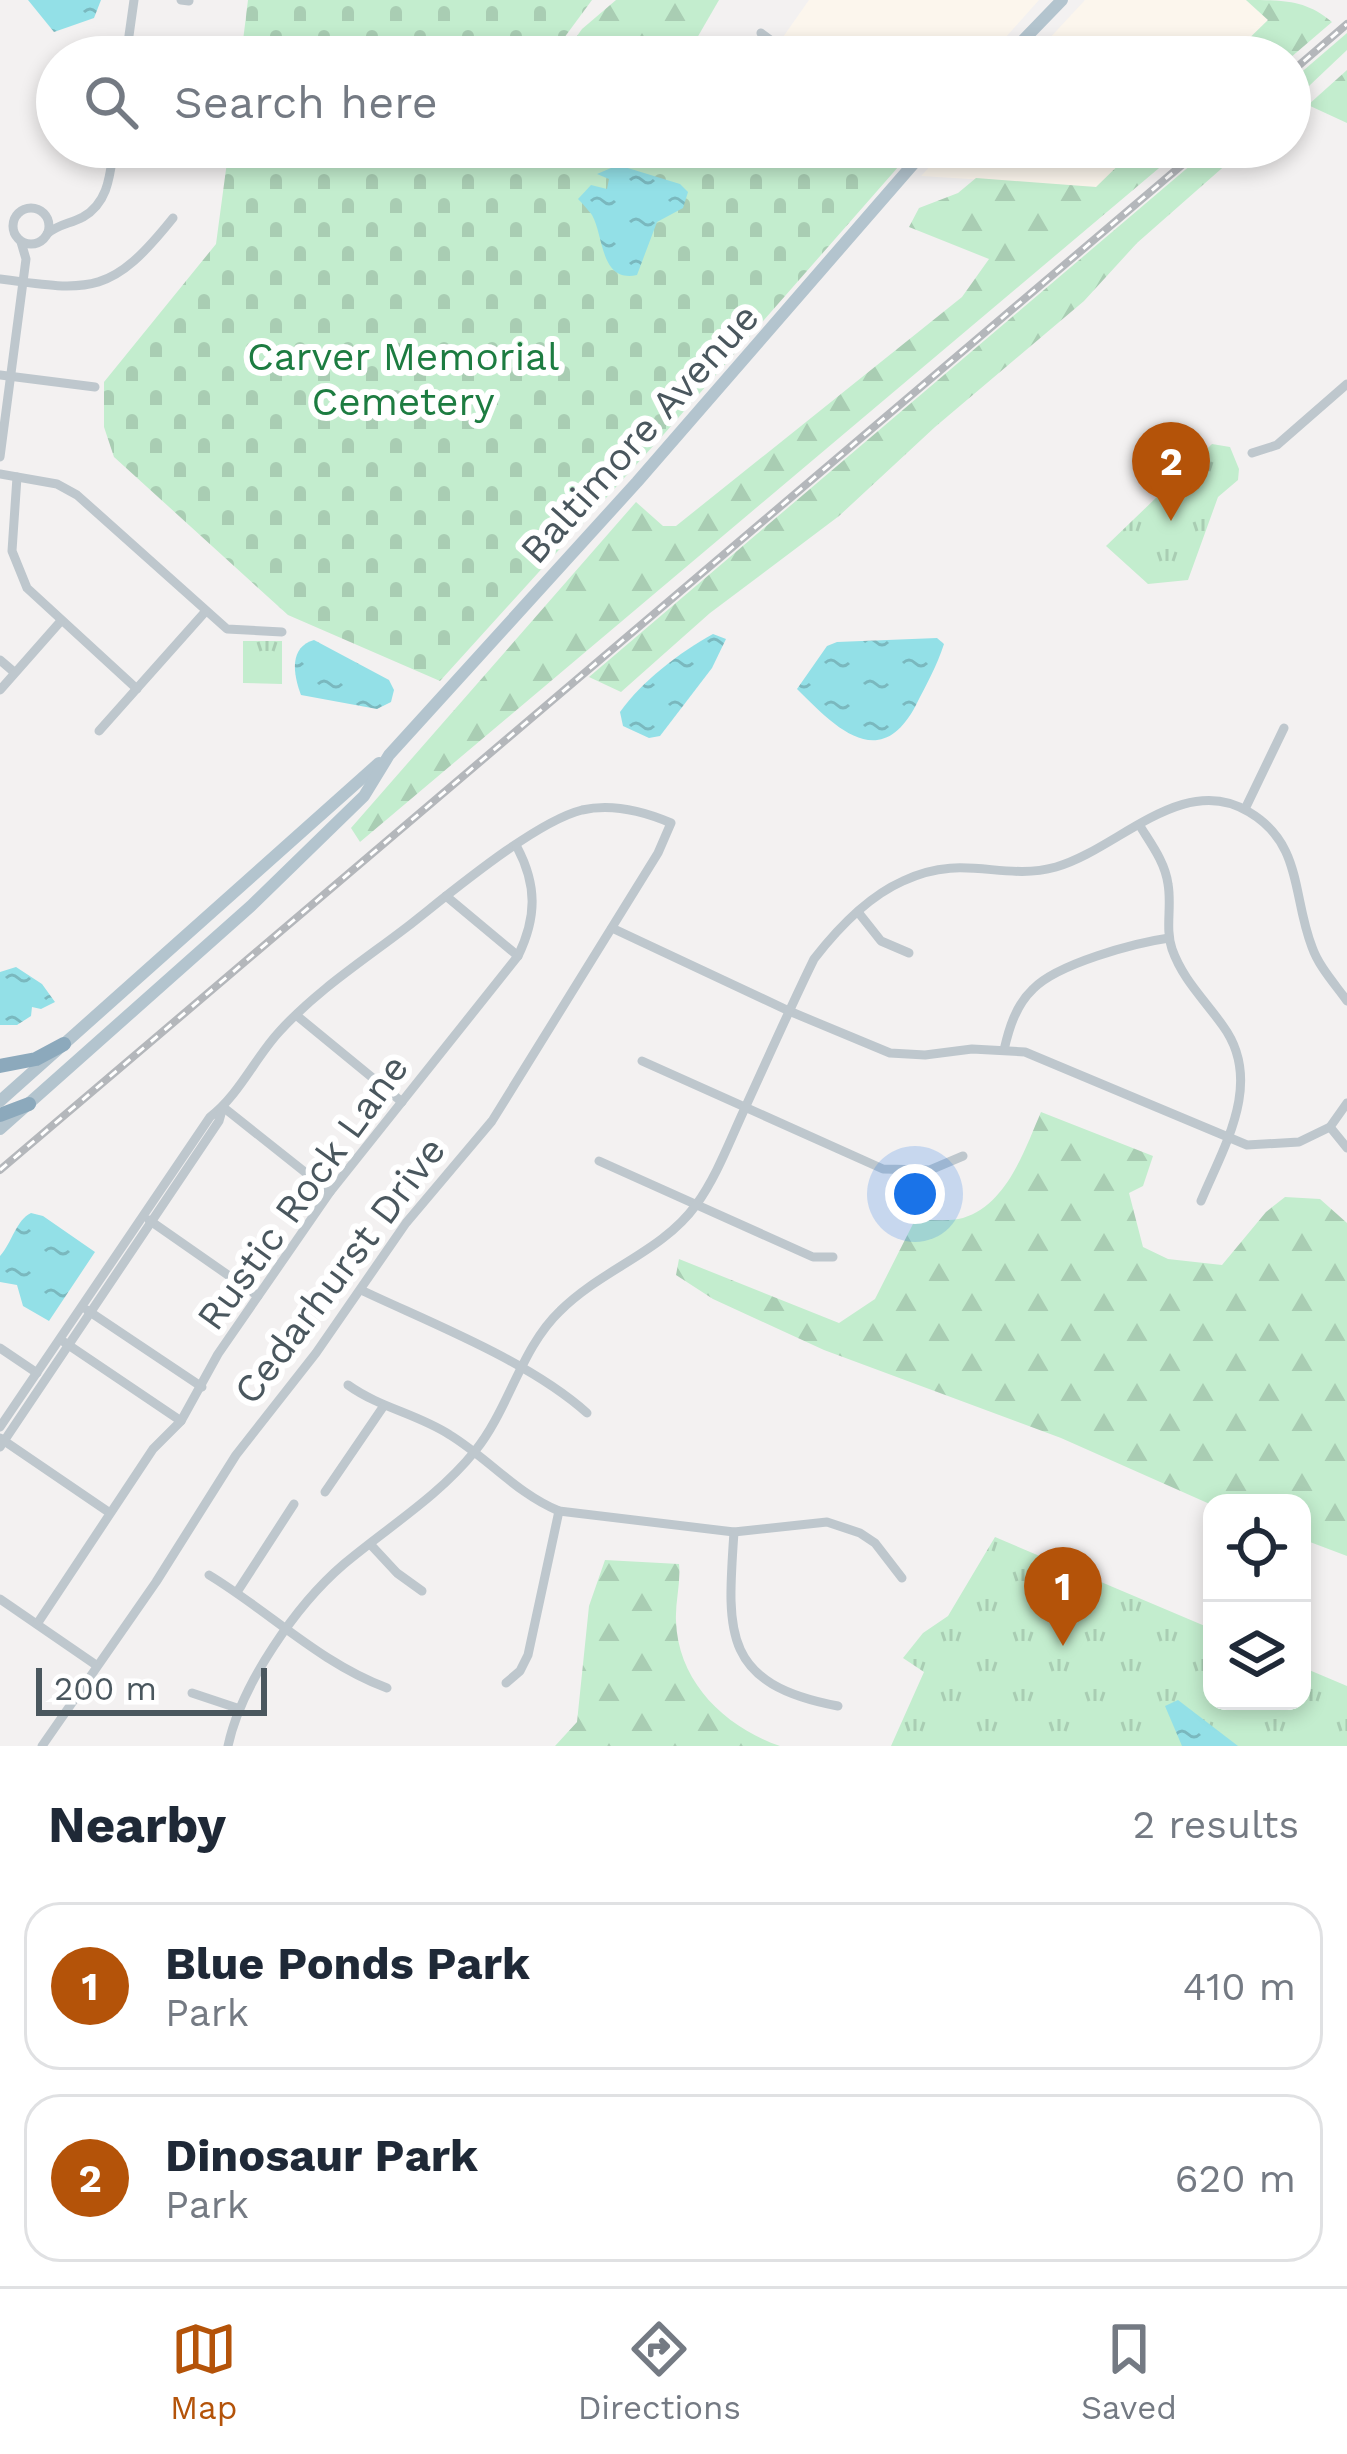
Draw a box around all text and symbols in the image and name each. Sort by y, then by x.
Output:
search box [36,36,1311,168]
icon: search [78,69,144,135]
text: Search here [174,76,438,129]
street label: Baltimore Avenue [511,294,768,572]
park label: Carver Memorial Cemetery [247,334,559,424]
pin: 2 [1132,422,1210,521]
street label: Rustic Rock Lane [187,1046,417,1339]
street label: Cedarhurst Drive [224,1128,454,1412]
your location [885,1164,945,1224]
map controls [1203,1494,1311,1710]
button: locate [1203,1494,1311,1602]
pin: 1 [1024,1547,1102,1646]
button: layers [1203,1602,1311,1710]
scale bar [36,1662,267,1715]
text: 200 m [54,1669,157,1708]
text: Nearby [48,1795,226,1854]
text: 2 results [1133,1802,1299,1847]
text: Blue Ponds Park [165,1937,530,1990]
text: 1 [82,1964,98,2009]
text: 410 m [1183,1964,1296,2009]
text: Park [165,1990,249,2035]
text: Dinosaur Park [165,2129,478,2182]
text: 2 [78,2156,102,2201]
text: 620 m [1175,2156,1296,2201]
text: Park [165,2182,249,2227]
tab: Map [170,2316,237,2427]
tab: Directions [578,2316,741,2427]
tab: Saved [1081,2316,1177,2427]

